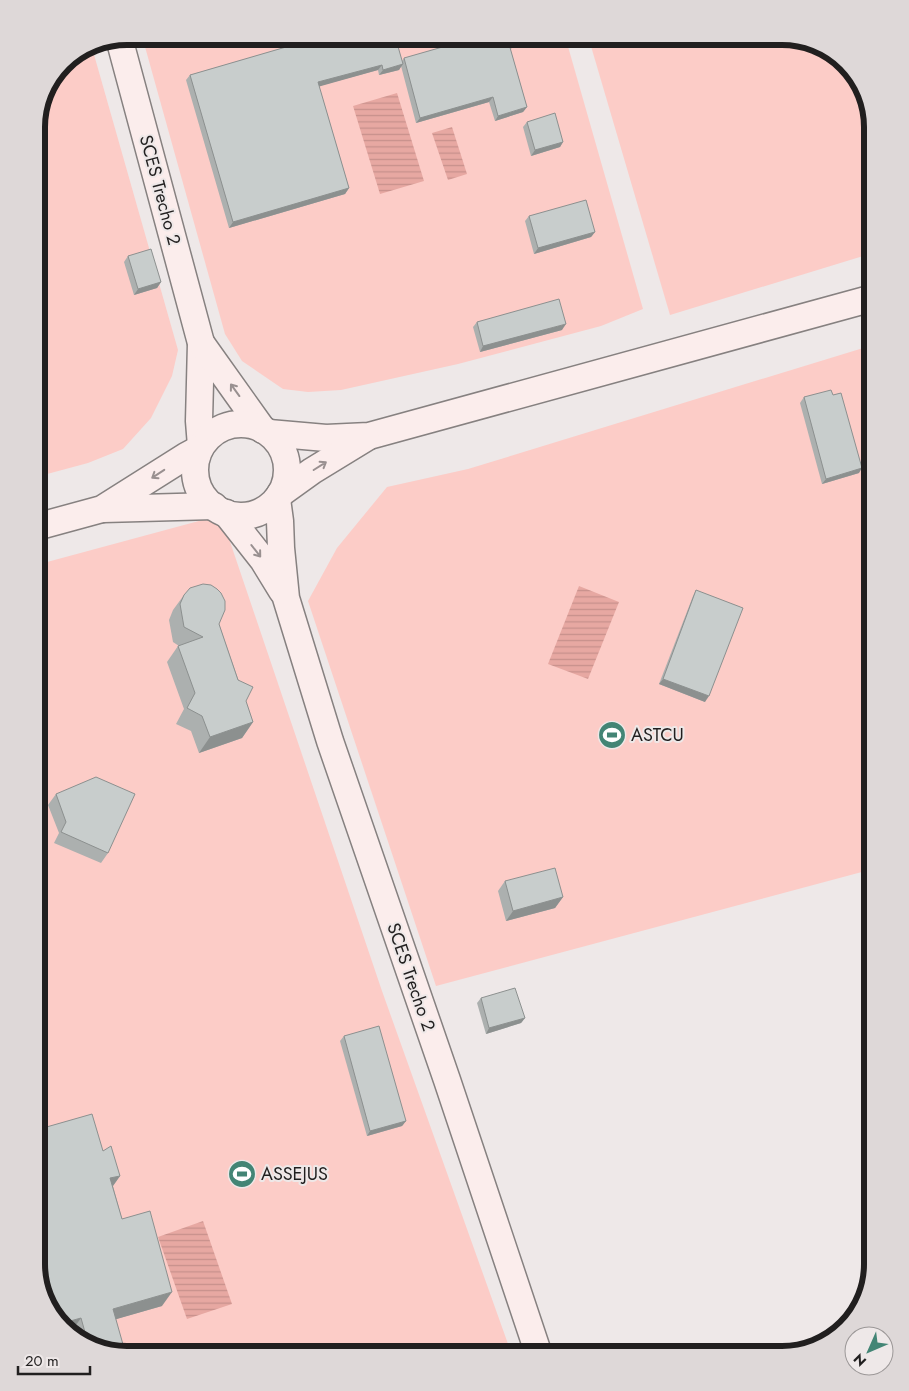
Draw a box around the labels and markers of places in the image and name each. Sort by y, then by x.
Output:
sports icon: ASTCU [597,720,627,750]
place label: ASTCU [631,722,684,748]
sports icon: ASSEJUS [227,1159,257,1189]
place label: ASSEJUS [261,1161,328,1187]

